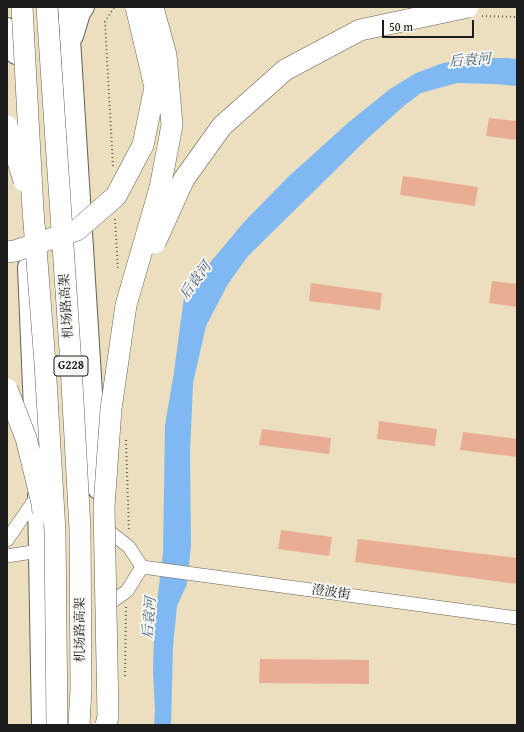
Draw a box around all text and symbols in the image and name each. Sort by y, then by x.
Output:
scale bar [384,12,476,38]
text: 50 m [389,18,413,35]
water label: 后袁河 [448,51,492,71]
water label: 后袁河 [177,259,215,303]
street label: 机场路高架 [57,273,77,339]
road number: G228 [54,356,88,376]
street label: 澄波街 [311,583,351,603]
water label: 后袁河 [140,596,160,640]
street label: 机场路高架 [73,598,89,662]

